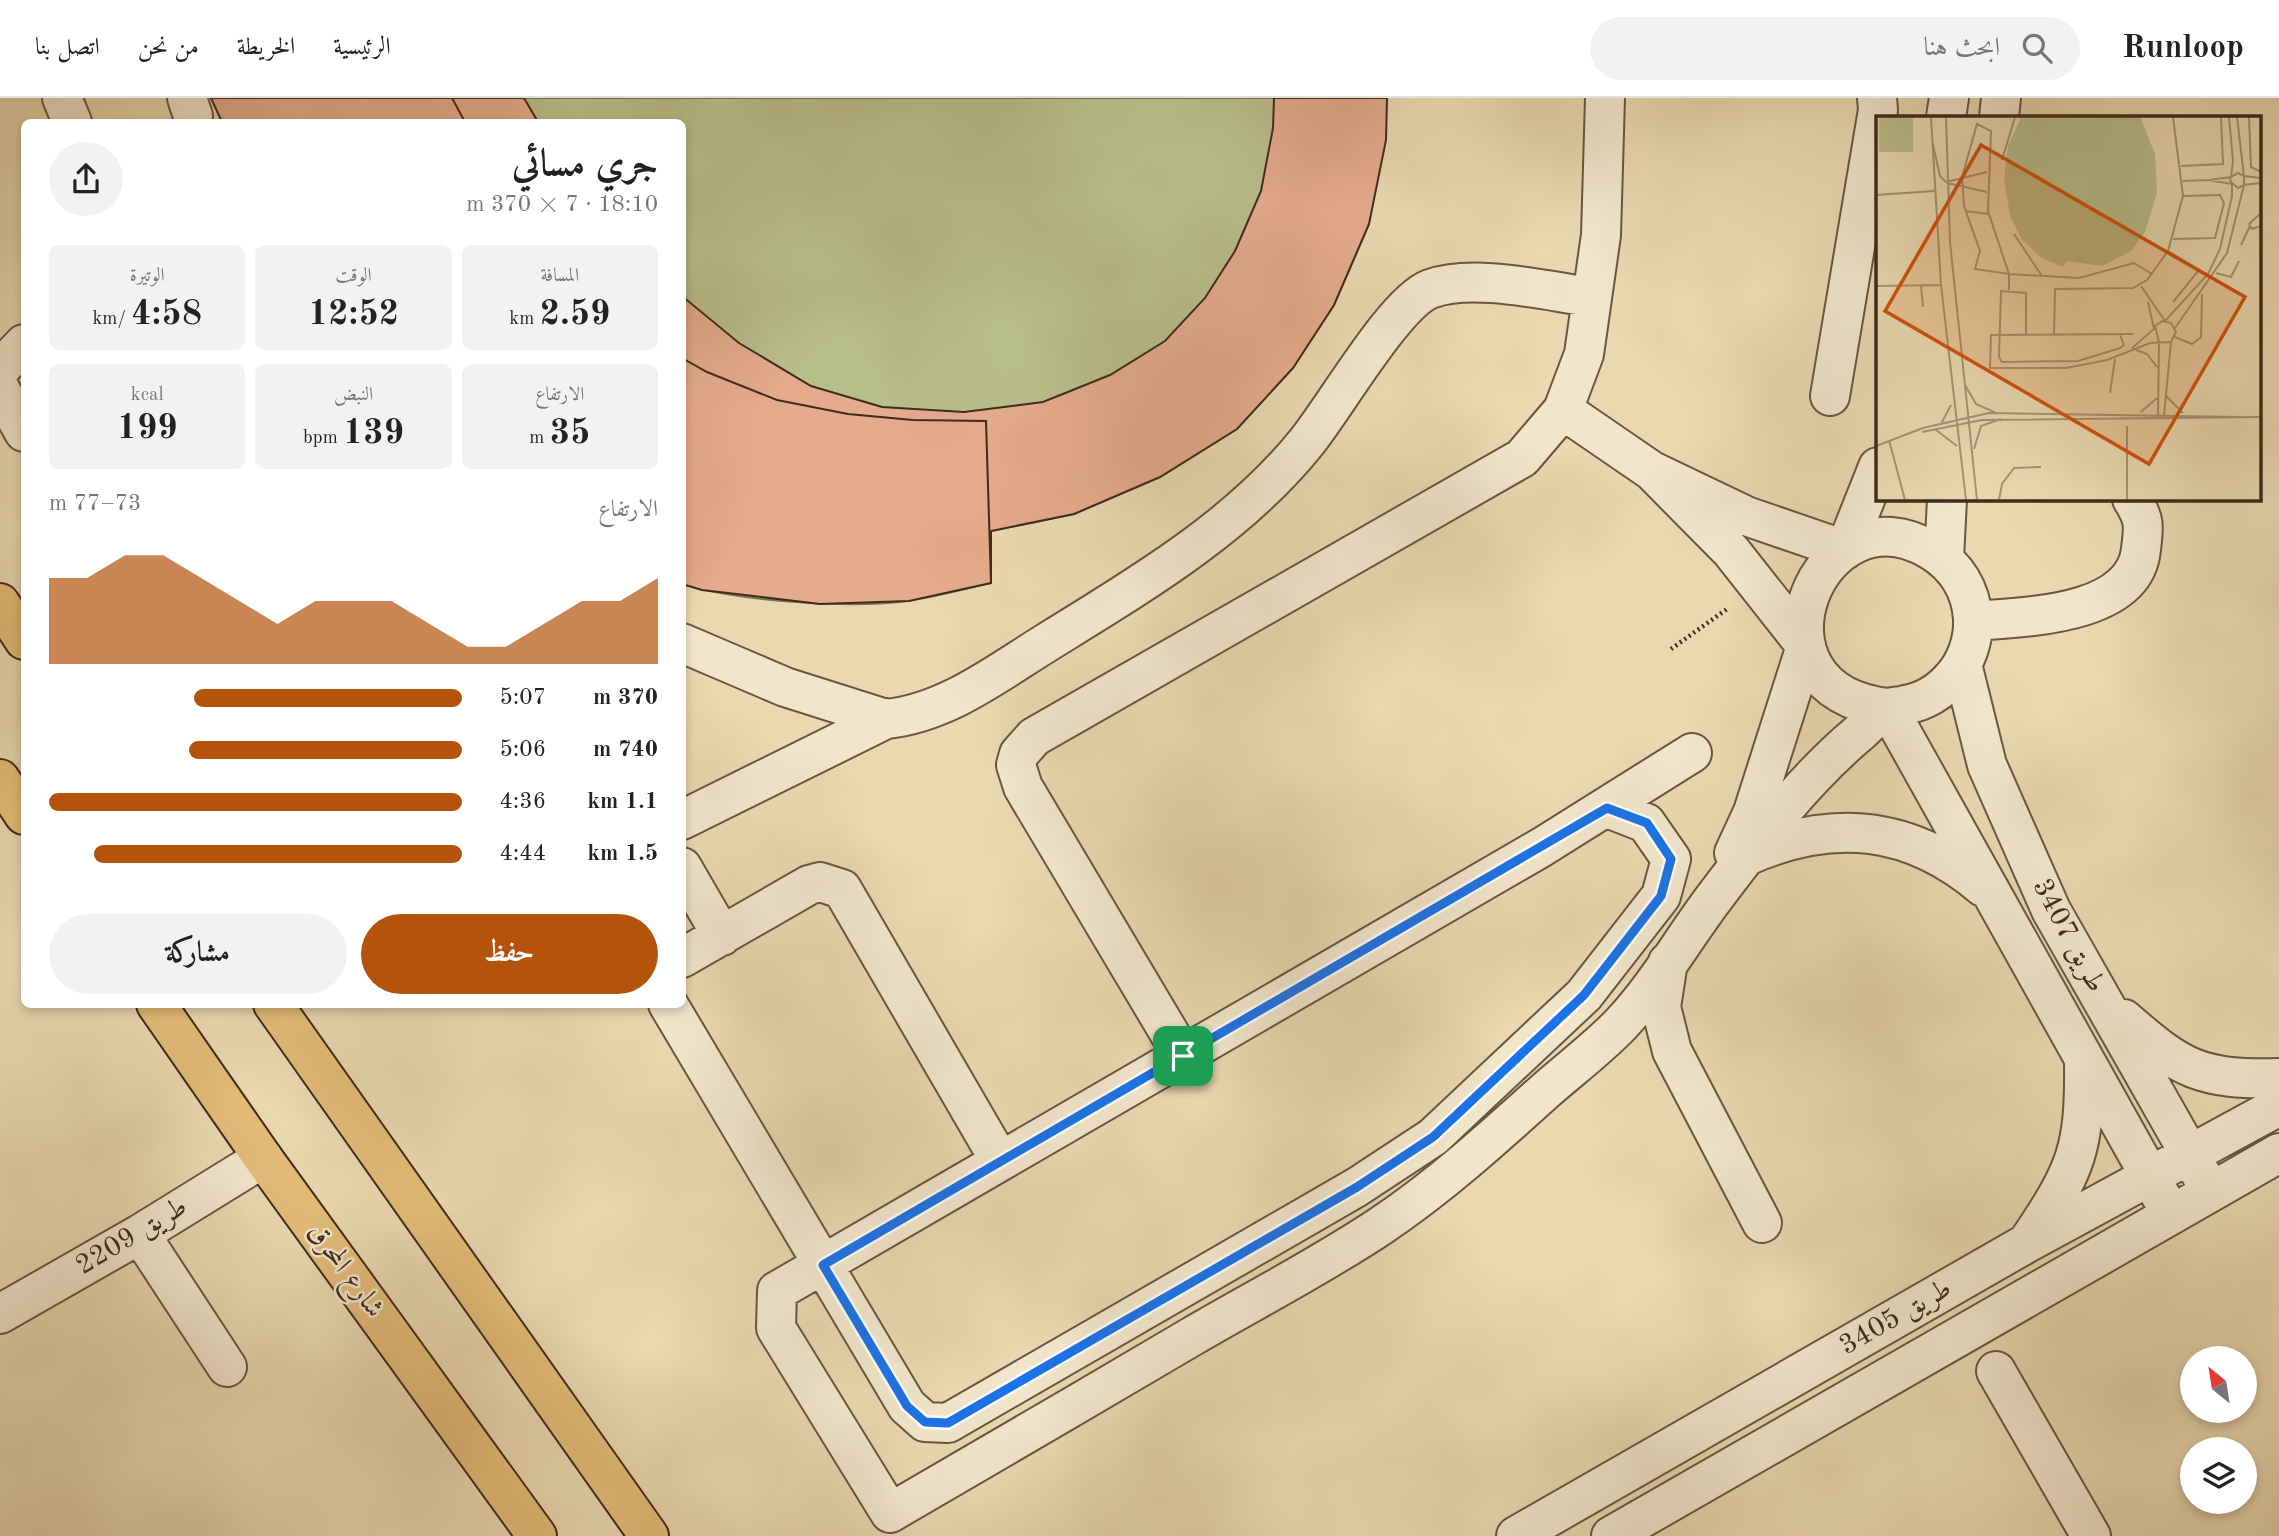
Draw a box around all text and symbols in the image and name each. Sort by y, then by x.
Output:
search box [1590,17,2080,80]
icon: search [2018,29,2056,67]
text: Runloop [2122,32,2244,65]
text: ابحث هنا [1923,35,2000,61]
text: اتصل بنا [35,36,100,60]
text: من نحن [138,36,199,60]
text: الخريطة [237,36,295,60]
text: الرئيسية [333,36,391,60]
inset map [1876,116,2262,500]
button: share [49,142,123,216]
text: جري مسائي [512,146,658,184]
text: 18:10 · 7 × 370 m [466,193,658,216]
text: الوتيرة [130,267,165,286]
text: الوقت [335,267,372,286]
text: المسافة [540,267,579,286]
text: 4:58 [131,297,202,332]
text: 12:52 [308,297,399,332]
text: 2.59 [540,297,610,332]
text: /km [92,310,131,329]
text: km [509,310,540,329]
text: kcal [131,386,164,405]
text: النبض [334,386,373,405]
text: الارتفاع [535,386,584,405]
text: 199 [117,411,178,446]
text: 139 [343,416,404,451]
text: 35 [550,416,590,451]
text: bpm [303,429,343,448]
text: m [529,429,550,448]
text: 73–77 m [49,492,141,515]
text: الارتفاع [598,498,658,521]
text: 5:07 [500,686,546,709]
text: 370 m [593,686,658,709]
text: 5:06 [500,738,546,761]
text: 740 m [593,738,658,761]
text: 4:36 [500,790,546,813]
text: 1.1 km [587,790,658,813]
text: 4:44 [500,842,546,865]
text: 1.5 km [587,842,658,865]
street label: طريق 3407 [2026,875,2109,998]
button: مشاركة [49,914,347,994]
button: حفظ [361,914,658,994]
pin [1153,1026,1213,1086]
icon: arrive [1164,1037,1202,1075]
street label: طريق 2209 [72,1193,193,1282]
street label: شارع المحرق [296,1218,389,1327]
street label: طريق 3405 [1835,1275,1957,1362]
north arrow [2180,1346,2258,1423]
map controls [2180,1346,2257,1514]
button: layers [2180,1437,2257,1514]

